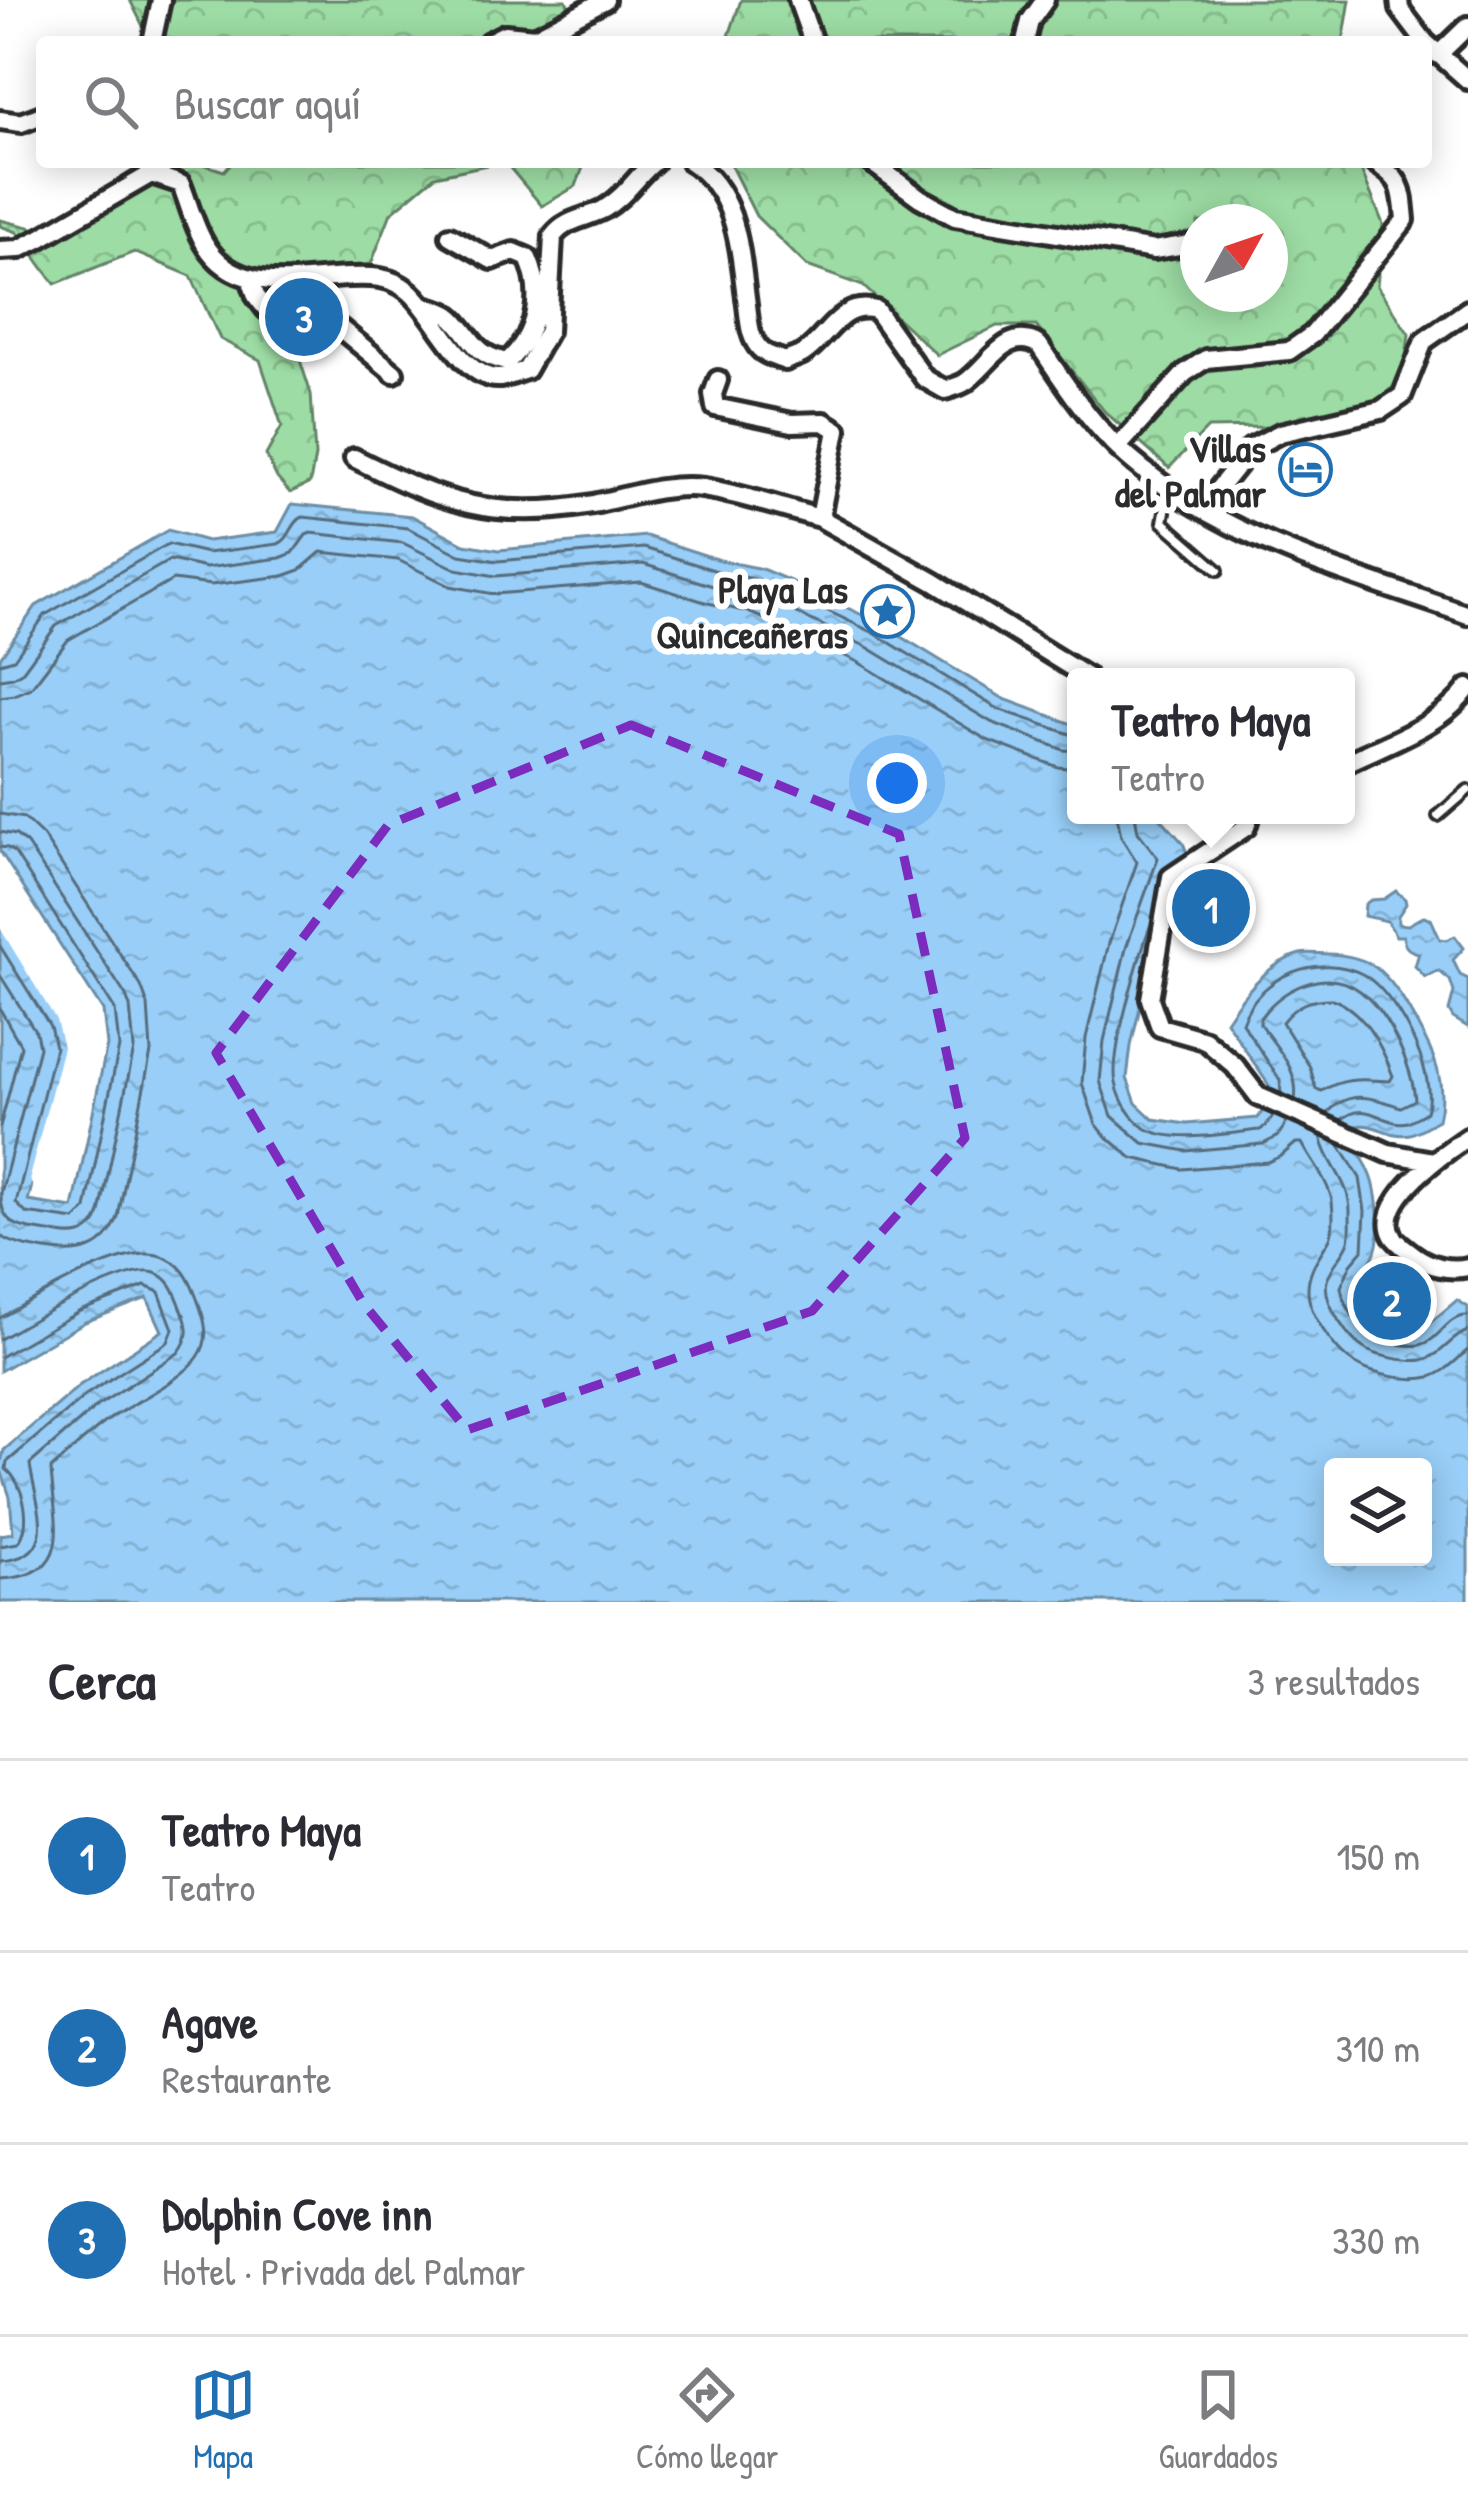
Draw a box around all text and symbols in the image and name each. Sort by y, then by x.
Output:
search box [36,36,1432,168]
icon: search [78,69,144,135]
text: Buscar aquí [174,72,361,133]
north arrow [1180,204,1288,312]
pin: 3 [265,272,343,362]
place label: Villas del Palmar [1115,421,1267,519]
hotel icon: Villas del Palmar [1277,442,1333,498]
place label: Playa Las Quinceañeras [656,562,848,660]
place icon: Playa Las Quinceañeras [859,583,915,639]
popup [1067,668,1355,824]
text: Teatro Maya [1112,689,1311,750]
text: Teatro [1112,750,1205,803]
your location [867,753,927,813]
pin: 1 [1172,863,1250,953]
pin: 2 [1353,1256,1431,1346]
map controls [1324,1458,1432,1566]
button: layers [1324,1458,1432,1566]
text: Cerca [48,1646,156,1715]
text: 3 resultados [1247,1654,1420,1707]
text: Teatro Maya [162,1799,361,1860]
text: 1 [80,1829,94,1882]
text: 150 m [1336,1829,1420,1882]
text: Teatro [162,1860,255,1913]
text: Agave [162,1991,258,2052]
text: 2 [78,2021,96,2074]
text: 310 m [1335,2021,1420,2074]
text: Restaurante [162,2052,331,2105]
text: Dolphin Cove inn [162,2183,432,2244]
text: 3 [78,2213,96,2266]
text: 330 m [1332,2213,1420,2266]
text: Hotel · Privada del Palmar [162,2244,525,2297]
tab: Mapa [190,2362,256,2478]
tab: Cómo llegar [636,2362,779,2478]
tab: Guardados [1159,2362,1278,2478]

